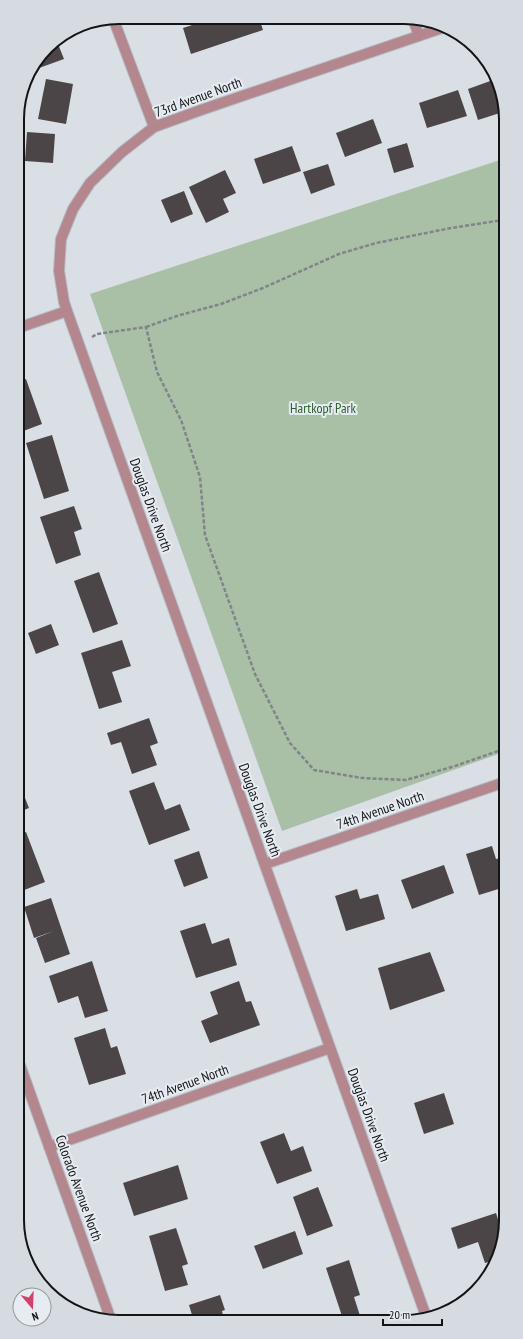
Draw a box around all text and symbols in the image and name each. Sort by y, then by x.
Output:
street label: 73rd Avenue North [152,73,244,121]
park label: Hartkopf Park [290,399,356,417]
street label: Douglas Drive North [126,456,176,554]
street label: Douglas Drive North [235,761,285,859]
street label: 74th Avenue North [334,787,426,833]
street label: 74th Avenue North [139,1060,231,1108]
street label: Douglas Drive North [344,1066,394,1164]
street label: Colorado Avenue North [51,1132,107,1244]
north arrow [12,1287,52,1327]
scale bar [383,1301,442,1327]
text: 20 m [389,1307,410,1322]
text: N [30,1309,40,1324]

